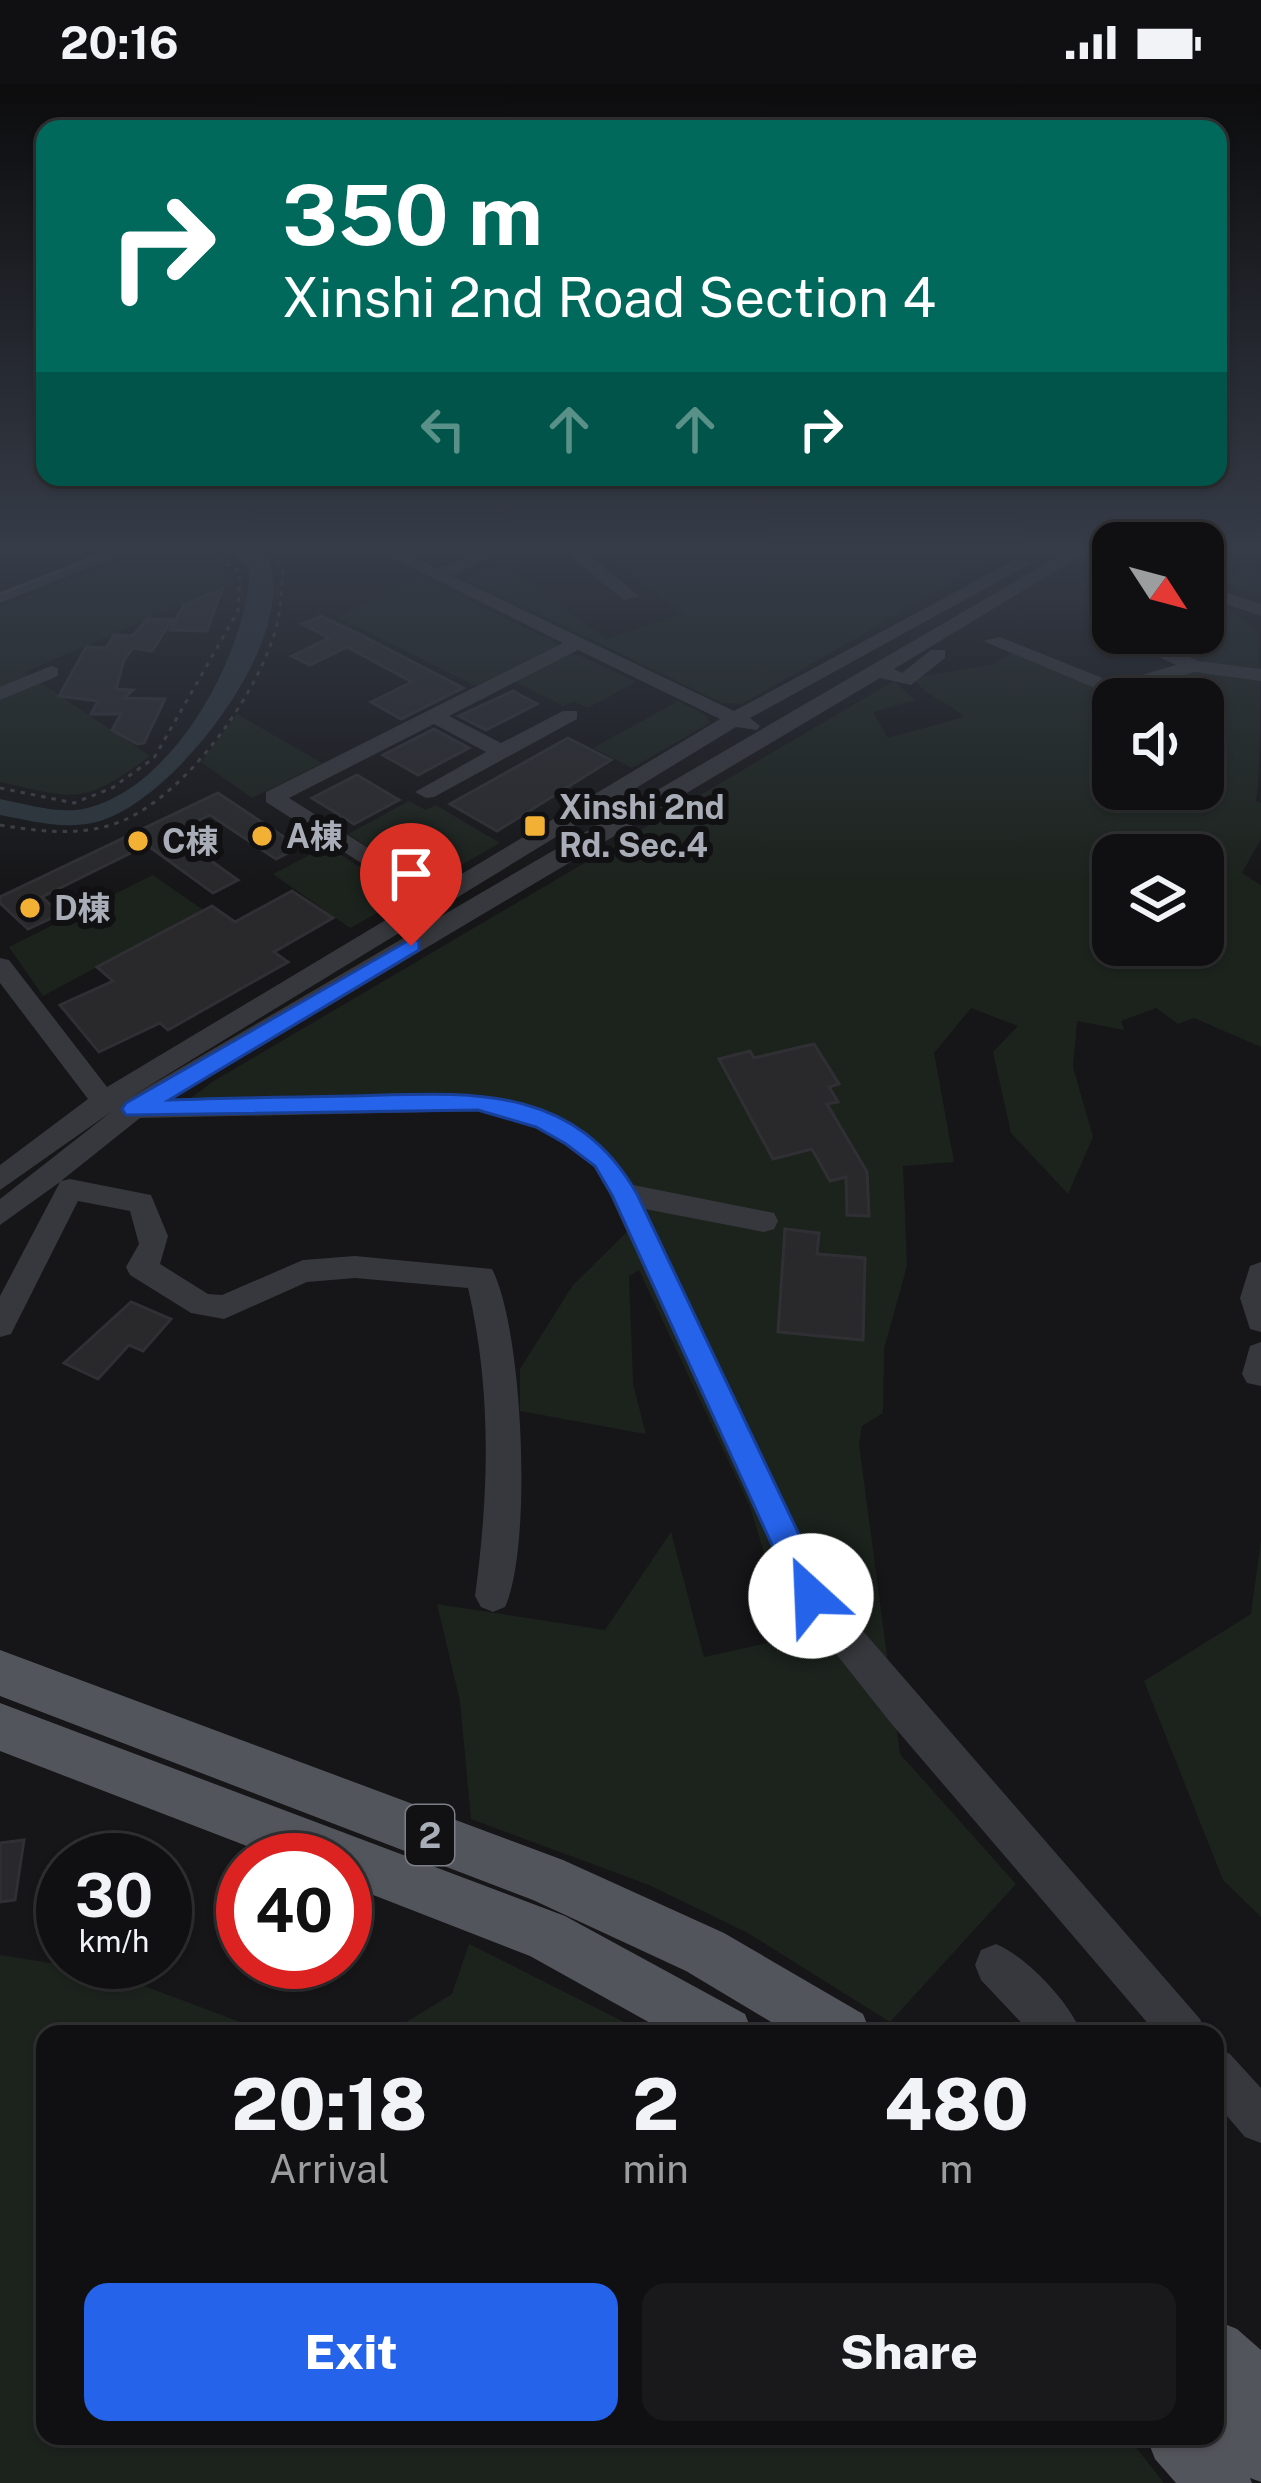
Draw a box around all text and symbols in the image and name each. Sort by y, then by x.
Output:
text: 20:16 [60,16,179,69]
text: 350 m [282,165,543,264]
icon: right [84,168,240,324]
text: Xinshi 2nd Road Section 4 [282,266,936,329]
icon: left [410,396,476,462]
icon: ahead [536,396,602,462]
icon: ahead [662,396,728,462]
icon: right [788,396,854,462]
north arrow [1092,522,1224,654]
map controls [1092,522,1224,966]
button: sound [1092,678,1224,810]
place label: Xinshi 2nd Rd. Sec.4 [559,788,725,864]
marker: Xinshi 2nd Rd. Sec.4 [522,813,548,839]
place label: A棟 [286,817,343,855]
place label: C棟 [162,822,219,860]
marker: A棟 [249,823,275,849]
pin [360,823,462,946]
marker: C棟 [125,828,151,854]
button: layers [1092,834,1224,966]
icon: arrive [378,841,444,907]
place label: D棟 [54,889,111,927]
marker: D棟 [17,895,43,921]
position arrow [748,1533,874,1659]
road number: 2 [406,1805,454,1865]
speed limit sign: 40 [216,1833,372,1989]
text: 30 [75,1860,153,1931]
text: km/h [79,1923,149,1959]
text: 20:18 [231,2062,427,2146]
text: 2 [632,2062,679,2146]
text: 480 [884,2062,1029,2146]
text: Arrival [269,2146,390,2192]
text: min [623,2146,689,2192]
text: m [939,2146,973,2192]
button: Exit [84,2283,618,2421]
button: Share [642,2283,1176,2421]

